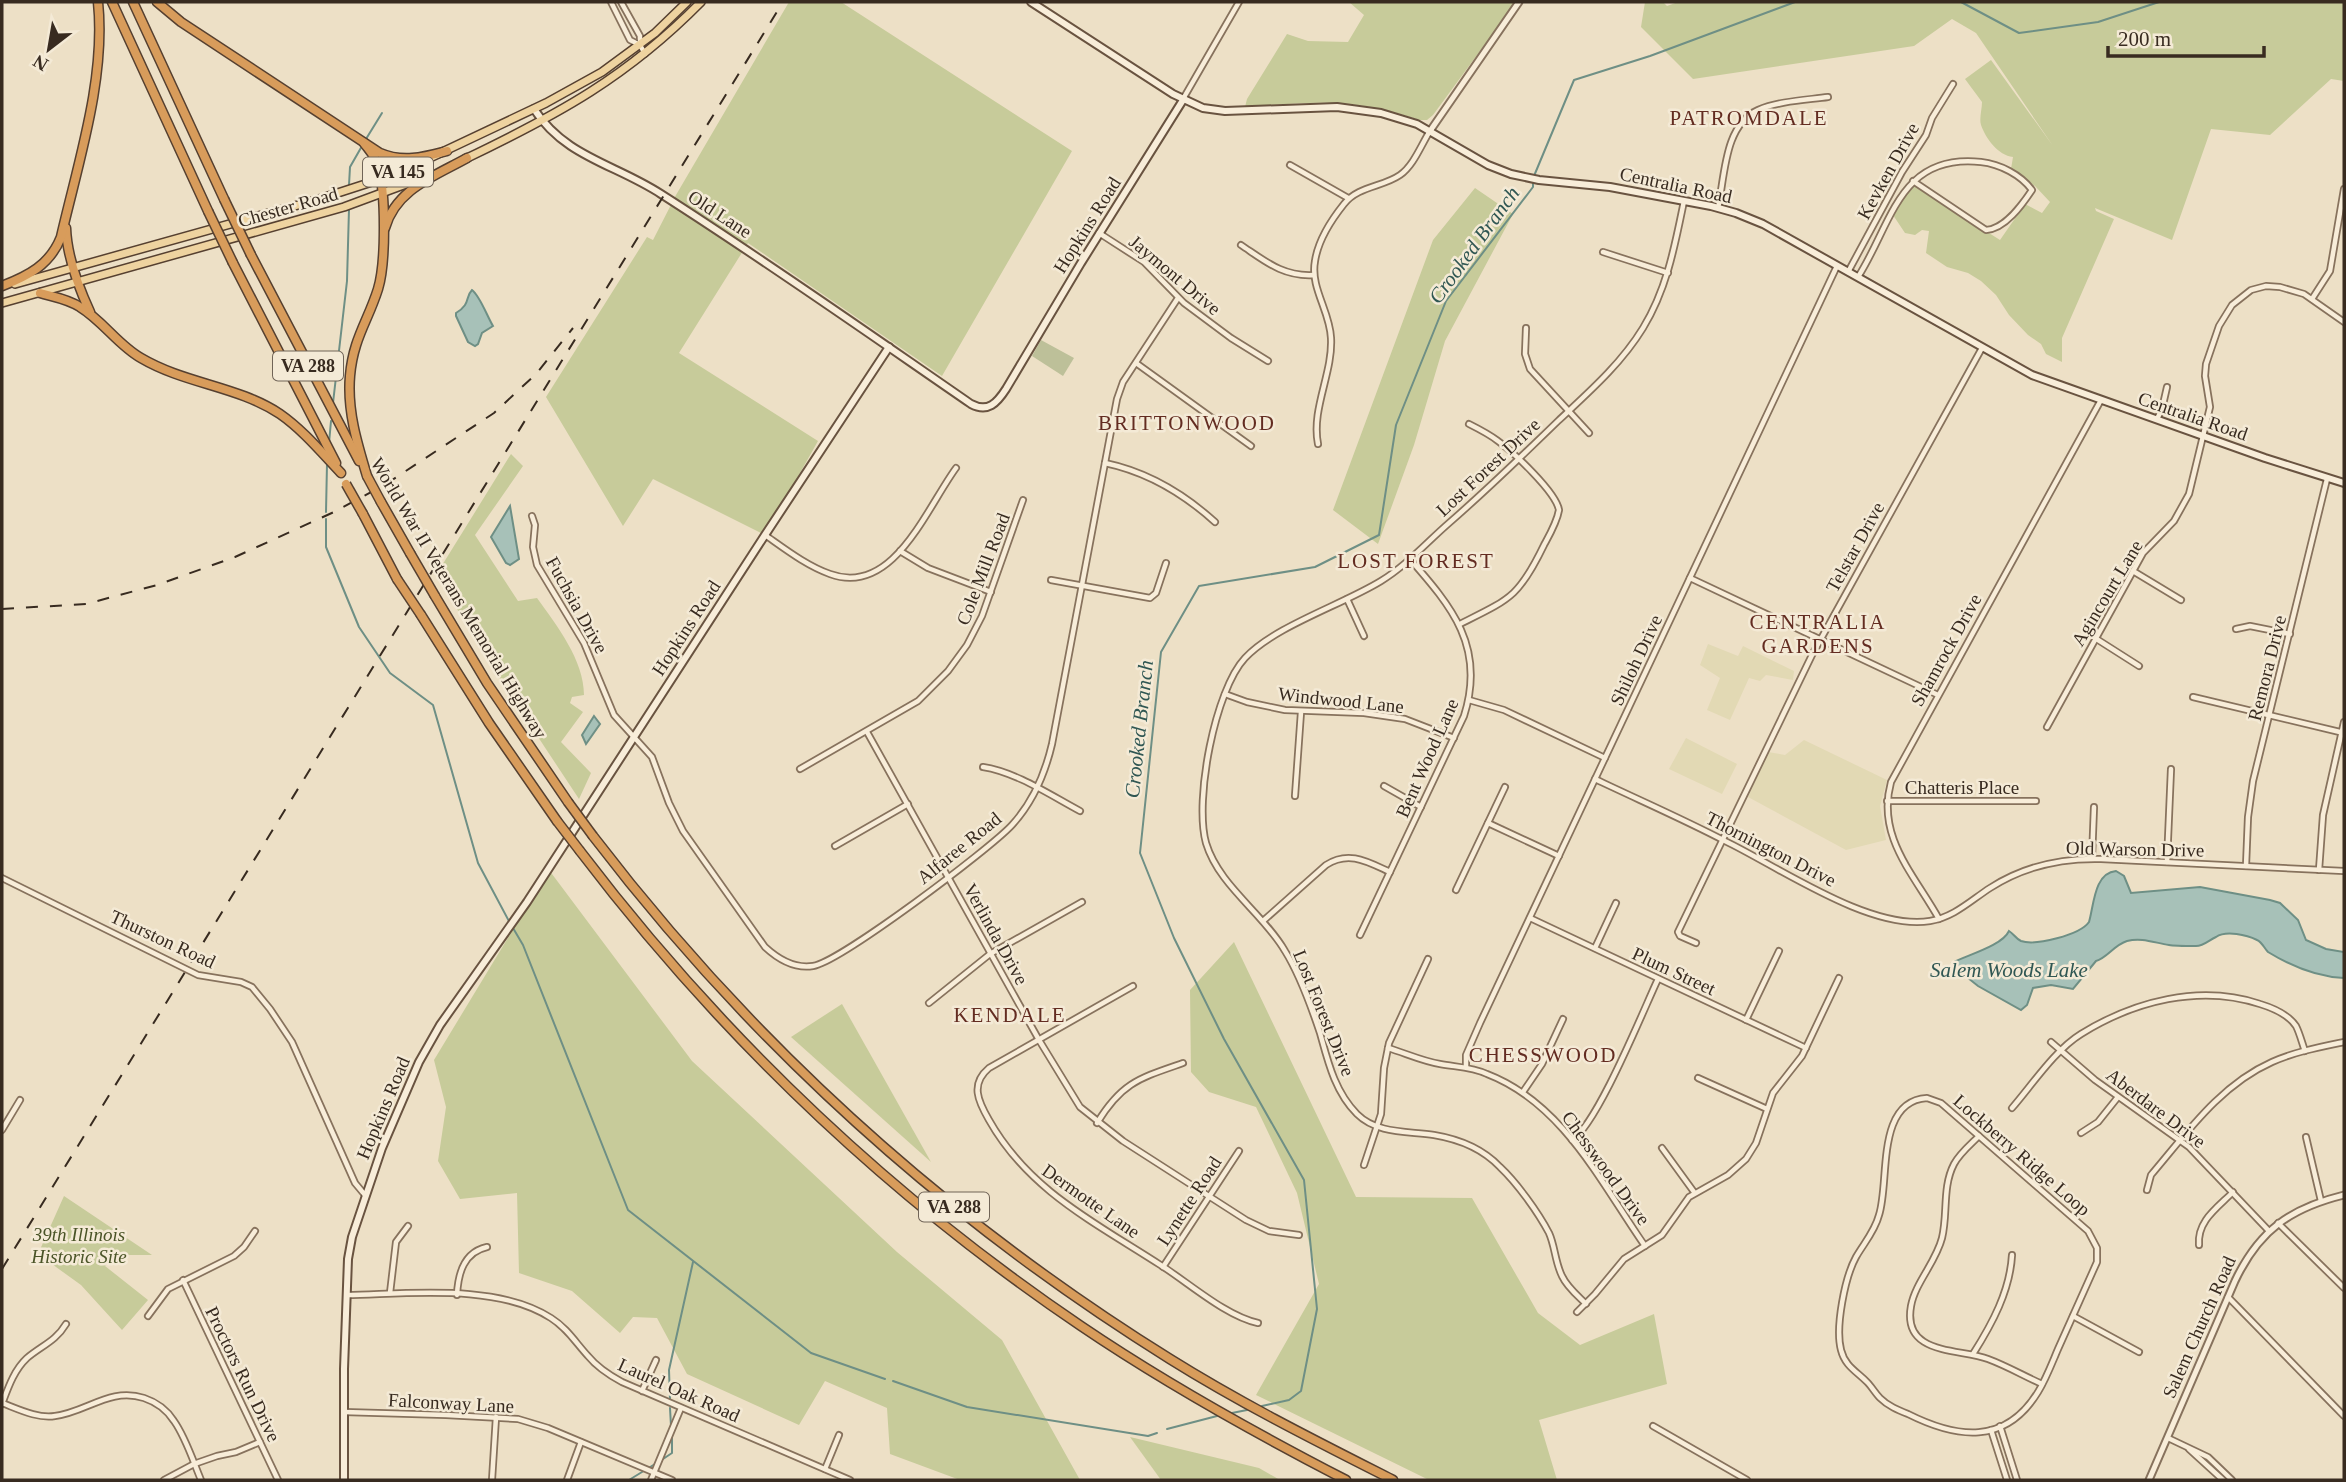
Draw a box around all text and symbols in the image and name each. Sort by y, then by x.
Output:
north arrow [14,14,84,84]
scale bar [2108,14,2264,58]
text: 200 m [2118,27,2171,51]
text: N [29,50,52,76]
district label: PATROMDALE [1669,106,1829,130]
street label: Kevken Drive [1853,119,1923,223]
road number: VA 145 [363,158,433,187]
street label: Centralia Road [1618,163,1735,207]
street label: Hopkins Road [1049,173,1125,277]
water label: Crooked Branch [1424,182,1524,308]
street label: Chester Road [236,183,341,231]
street label: Old Lane [684,186,756,242]
street label: Jaymont Drive [1125,231,1225,319]
road number: VA 288 [273,352,343,380]
street label: Centralia Road [2135,387,2251,445]
district label: BRITTONWOOD [1098,411,1276,435]
street label: Lost Forest Drive [1432,414,1544,520]
street label: World War II Veterans Memorial Highway [367,454,552,743]
street label: Telstar Drive [1822,498,1888,596]
street label: Cole Mill Road [952,510,1014,628]
street label: Agincourt Lane [2067,536,2147,650]
district label: LOST FOREST [1337,549,1495,573]
street label: Fuchsia Drive [542,553,612,657]
street label: Hopkins Road [647,576,725,680]
street label: Shamrock Drive [1907,590,1985,710]
district label: CENTRALIA GARDENS [1750,610,1887,658]
street label: Shiloh Drive [1606,611,1666,709]
street label: Remora Drive [2244,613,2290,723]
water label: Crooked Branch [1120,659,1158,799]
street label: Windwood Lane [1277,683,1405,717]
street label: Bent Wood Lane [1391,695,1463,821]
street label: Chatteris Place [1905,777,2019,798]
street label: Alfaree Road [913,807,1006,888]
street label: Thornington Drive [1703,807,1839,891]
street label: Old Warson Drive [2066,837,2204,861]
street label: Verlinda Drive [960,880,1032,988]
street label: Thurston Road [107,906,219,973]
street label: Plum Street [1629,943,1720,1000]
street label: Lost Forest Drive [1289,947,1359,1079]
water label: Salem Woods Lake [1930,958,2088,982]
district label: KENDALE [953,1003,1067,1027]
district label: CHESSWOOD [1469,1043,1617,1067]
street label: Hopkins Road [352,1053,414,1162]
street label: Aberdare Drive [2102,1064,2210,1152]
street label: Lockberry Ridge Loop [1949,1090,2095,1220]
street label: Chesswood Drive [1558,1107,1654,1229]
street label: Lynette Road [1152,1152,1226,1249]
street label: Dermotte Lane [1038,1160,1144,1242]
road number: VA 288 [919,1192,989,1222]
park label: 39th Illinois Historic Site [30,1224,127,1267]
street label: Salem Church Road [2158,1252,2240,1401]
street label: Proctors Run Drive [201,1303,285,1445]
street label: Laurel Oak Road [615,1354,743,1426]
street label: Falconway Lane [387,1389,515,1417]

